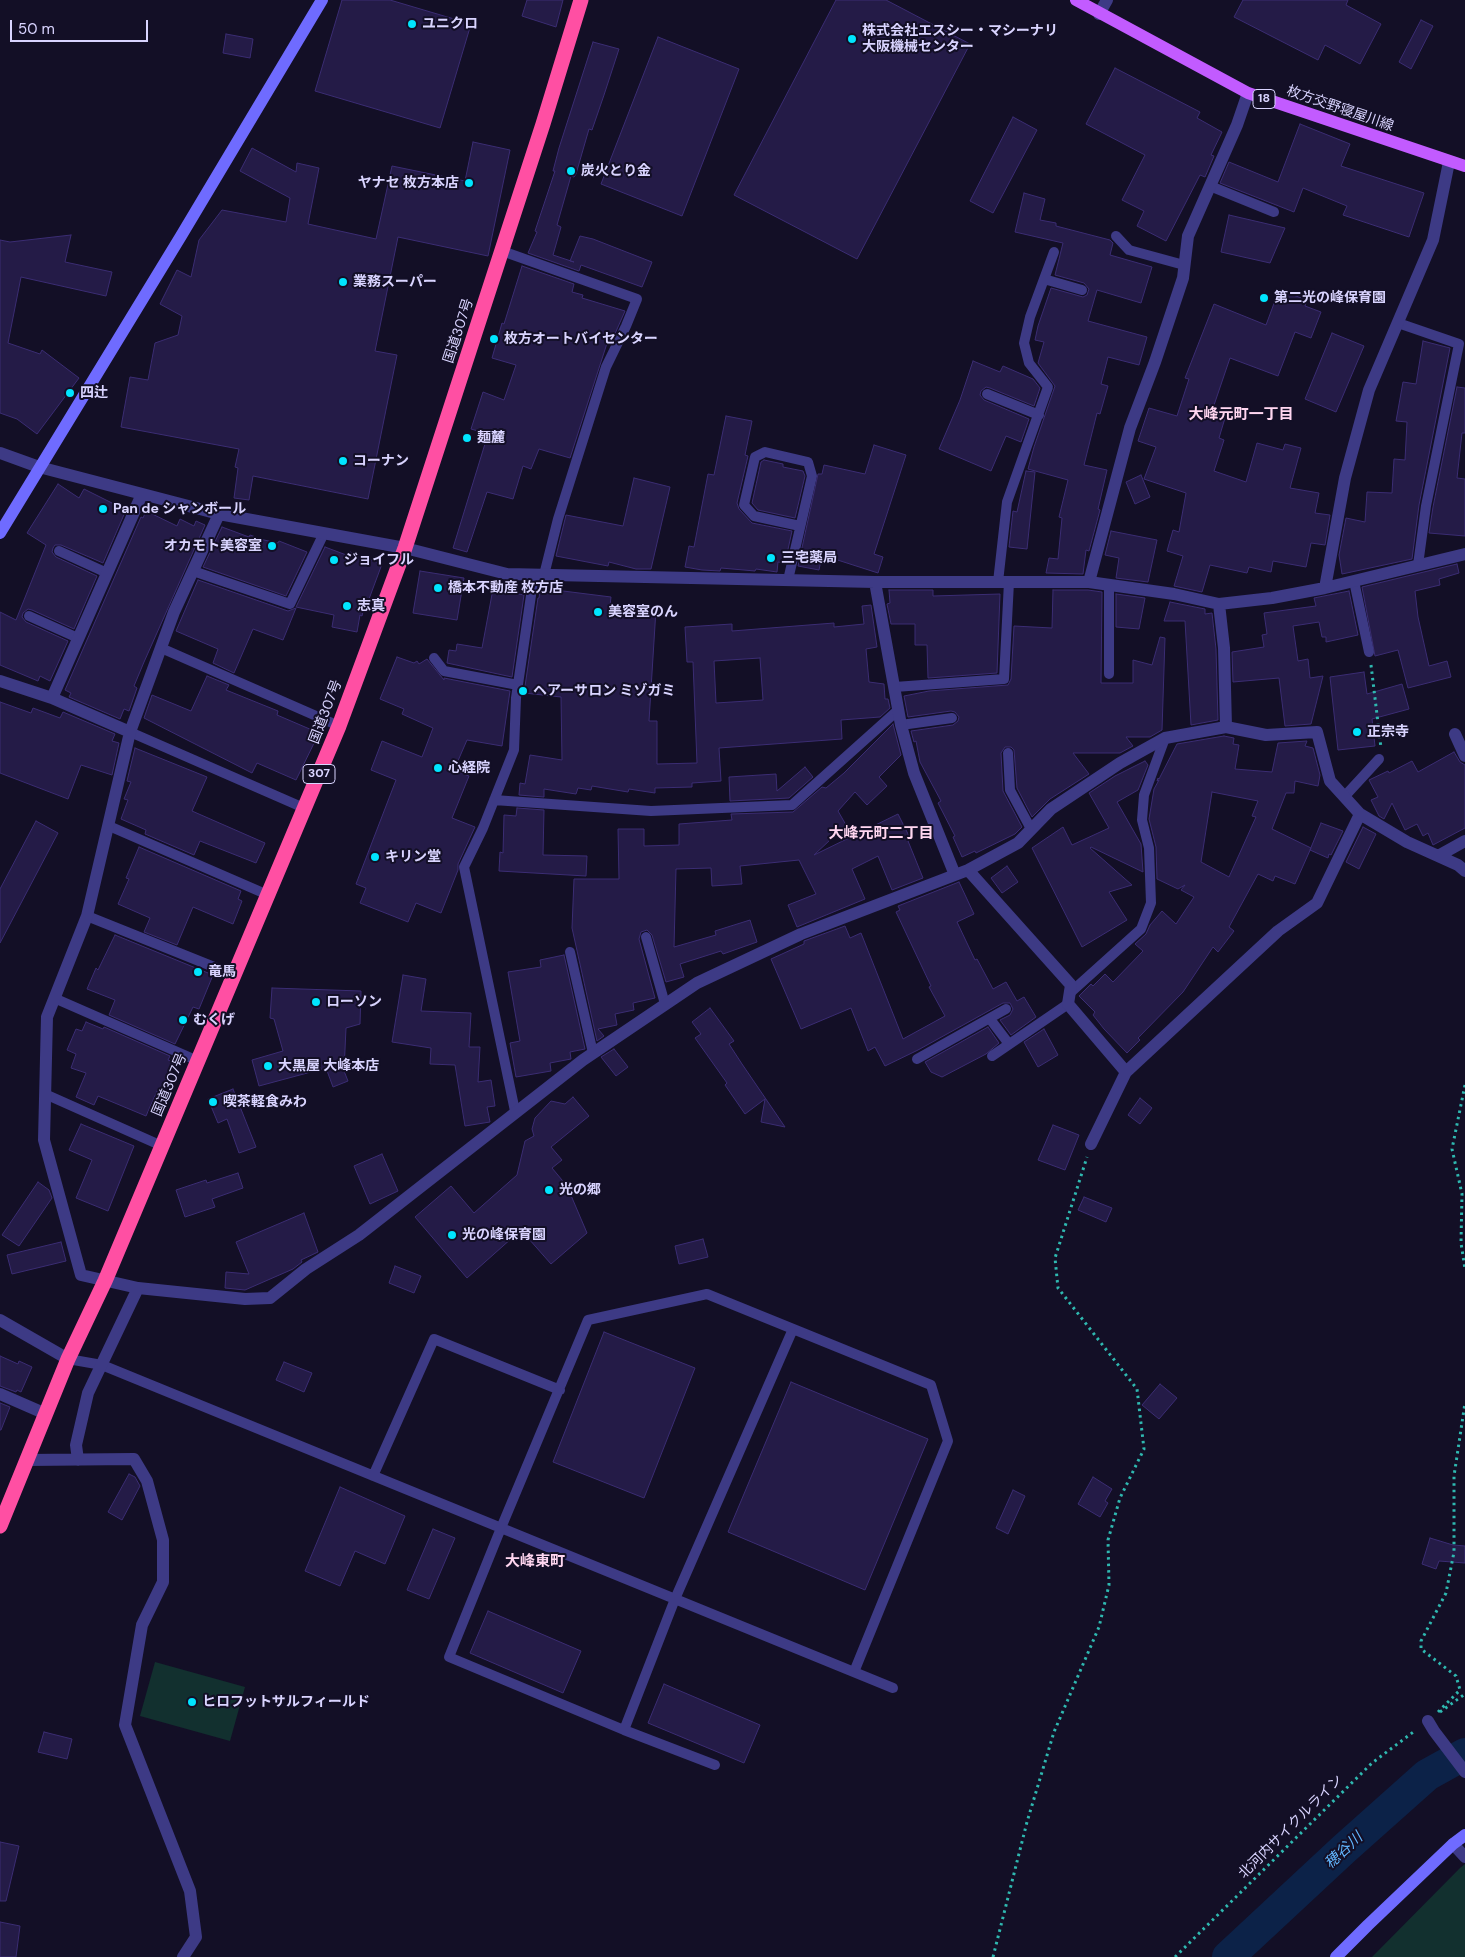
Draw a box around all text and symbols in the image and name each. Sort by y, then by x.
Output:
scale bar [12,10,150,42]
place label: ユニクロ [422,16,478,32]
marker: ユニクロ [406,18,418,30]
text: 50 m [18,19,55,39]
place label: 株式会社エスシー・マシーナリ 大阪機械センター [862,23,1058,56]
marker: 株式会社エスシー・マシーナリ 大阪機械センター [846,33,858,45]
street label: 枚方交野寝屋川線 [1284,83,1396,135]
road number: 18 [1253,90,1275,108]
place label: 炭火とり金 [581,163,651,179]
marker: 炭火とり金 [565,165,577,177]
place label: ヤナセ 枚方本店 [358,175,459,191]
marker: ヤナセ 枚方本店 [463,177,475,189]
place label: 業務スーパー [353,274,437,290]
marker: 業務スーパー [337,276,349,288]
place label: 第二光の峰保育園 [1274,290,1386,306]
marker: 第二光の峰保育園 [1258,292,1270,304]
street label: 国道307号 [441,296,477,366]
place label: 枚方オートバイセンター [504,331,658,347]
marker: 枚方オートバイセンター [488,333,500,345]
place label: 四辻 [80,385,108,401]
marker: 四辻 [64,387,76,399]
district label: 大峰元町一丁目 [1189,406,1293,424]
place label: 麺麓 [477,430,505,446]
marker: 麺麓 [461,432,473,444]
place label: コーナン [353,453,409,469]
marker: コーナン [337,455,349,467]
place label: Pan de シャンボール [113,501,246,517]
marker: Pan de シャンボール [97,503,109,515]
place label: オカモト美容室 [164,538,262,554]
marker: オカモト美容室 [266,540,278,552]
place label: 三宅薬局 [781,550,837,566]
place label: ジョイフル [344,552,414,568]
marker: 三宅薬局 [765,552,777,564]
marker: ジョイフル [328,554,340,566]
place label: 橋本不動産 枚方店 [448,580,563,596]
marker: 橋本不動産 枚方店 [432,582,444,594]
place label: 志真 [357,598,385,614]
marker: 志真 [341,600,353,612]
place label: 美容室のん [608,604,678,620]
marker: 美容室のん [592,606,604,618]
street label: 国道307号 [306,678,346,746]
place label: ヘアーサロン ミゾガミ [533,683,675,699]
marker: ヘアーサロン ミゾガミ [517,685,529,697]
place label: 正宗寺 [1367,724,1409,740]
marker: 正宗寺 [1351,726,1363,738]
place label: 心経院 [448,760,490,776]
marker: 心経院 [432,762,444,774]
road number: 307 [303,764,335,784]
district label: 大峰元町二丁目 [829,825,933,843]
place label: キリン堂 [385,849,441,865]
marker: キリン堂 [369,851,381,863]
place label: 竜馬 [208,964,236,980]
marker: 竜馬 [192,966,204,978]
place label: ローソン [326,994,382,1010]
marker: ローソン [310,996,322,1008]
place label: むくげ [193,1012,235,1028]
marker: むくげ [177,1014,189,1026]
street label: 国道307号 [149,1051,191,1119]
place label: 大黒屋 大峰本店 [278,1058,379,1074]
marker: 大黒屋 大峰本店 [262,1060,274,1072]
place label: 喫茶軽食みわ [223,1094,307,1110]
marker: 喫茶軽食みわ [207,1096,219,1108]
place label: 光の郷 [559,1182,601,1198]
marker: 光の郷 [543,1184,555,1196]
place label: 光の峰保育園 [462,1227,546,1243]
marker: 光の峰保育園 [446,1229,458,1241]
district label: 大峰東町 [505,1553,565,1571]
place label: ヒロフットサルフィールド [202,1694,370,1710]
marker: ヒロフットサルフィールド [186,1696,198,1708]
street label: 北河内サイクルライン [1236,1772,1346,1882]
water label: 穂谷川 [1321,1829,1367,1873]

